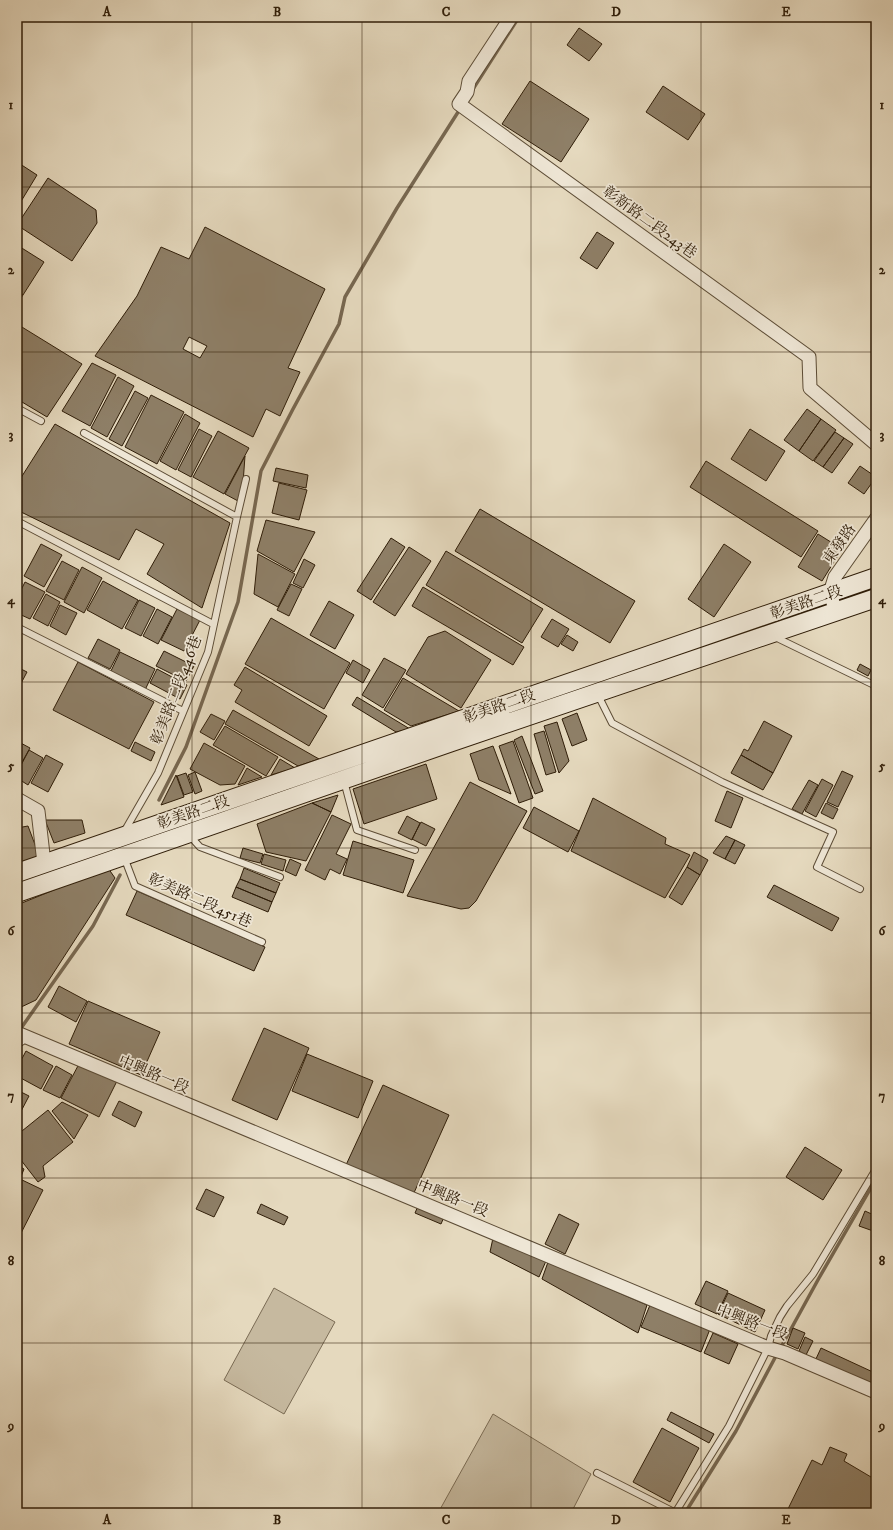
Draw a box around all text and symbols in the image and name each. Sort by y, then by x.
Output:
text: A [102,4,112,20]
text: B [273,4,281,20]
text: C [442,4,451,20]
text: D [611,4,621,20]
text: E [781,4,791,20]
text: 1 [9,97,14,113]
text: 1 [880,97,885,113]
street label: 彰新路二段243巷 [599,182,700,263]
text: 2 [8,262,15,278]
text: 2 [879,262,886,278]
text: 3 [9,427,14,443]
text: 3 [880,427,885,443]
street label: 東發路 [819,520,860,568]
street label: 彰美路二段 [768,581,845,624]
text: 4 [6,592,15,609]
text: 4 [877,592,886,609]
street label: 彰美路二段446巷 [147,633,206,747]
street label: 彰美路二段 [461,685,538,728]
text: 5 [7,758,15,774]
text: 5 [878,758,886,774]
street label: 彰美路二段 [155,791,232,834]
street label: 彰美路二段451巷 [145,869,255,932]
text: 6 [8,923,16,939]
text: 6 [879,923,887,939]
street label: 中興路一段 [116,1051,192,1098]
text: 7 [8,1088,15,1104]
text: 7 [879,1088,886,1104]
street label: 中興路一段 [414,1176,491,1221]
text: 8 [8,1253,15,1269]
text: 8 [879,1253,886,1269]
street label: 中興路一段 [713,1300,790,1345]
text: 9 [7,1418,14,1434]
text: 9 [878,1418,885,1434]
text: A [102,1512,112,1528]
text: B [273,1512,281,1528]
text: C [442,1512,451,1528]
text: D [611,1512,621,1528]
text: E [781,1512,791,1528]

